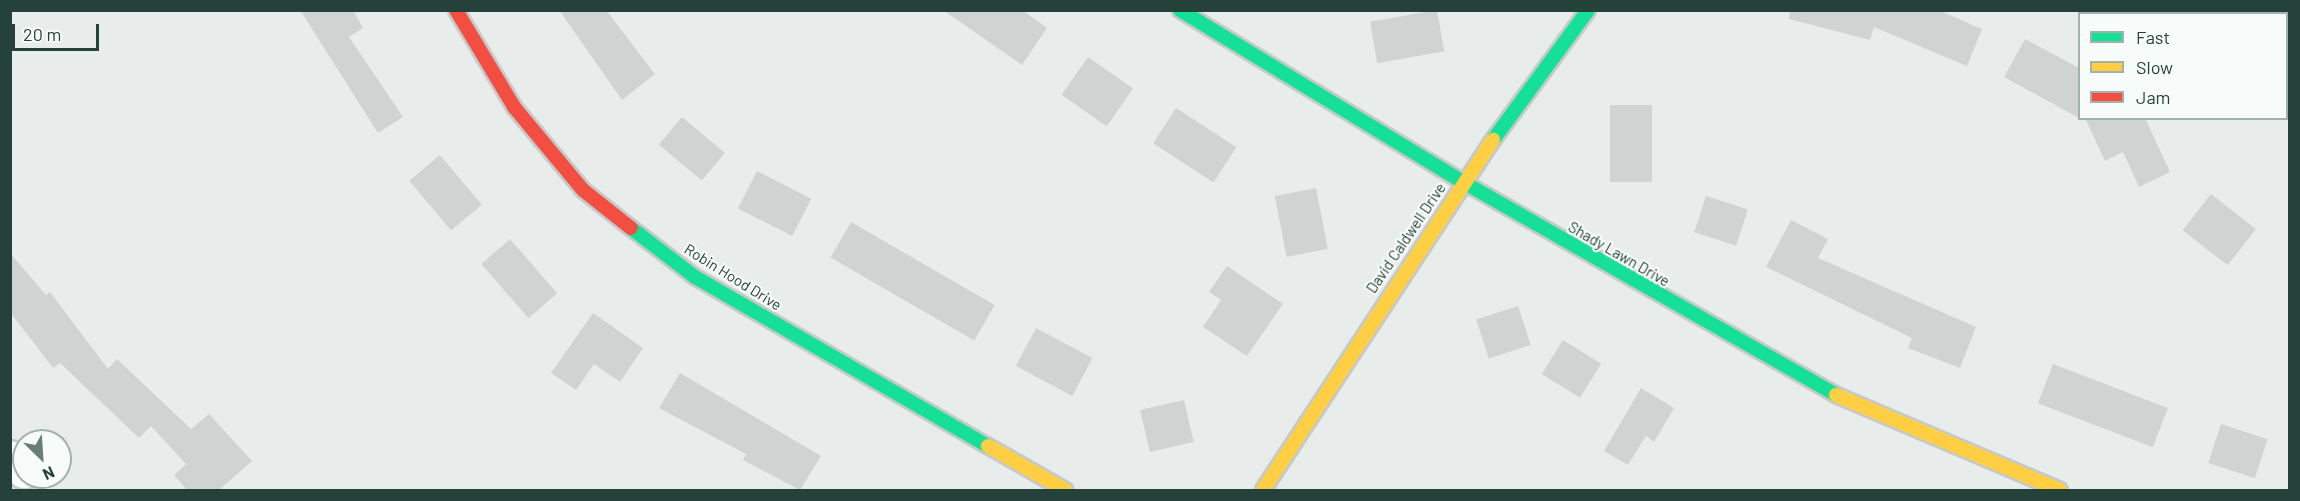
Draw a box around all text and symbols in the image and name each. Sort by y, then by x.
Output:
scale bar [15,12,102,50]
legend [2078,12,2288,120]
text: 20 m [23,23,61,45]
text: Fast [2136,26,2170,48]
text: Slow [2136,56,2173,78]
text: Jam [2136,86,2170,108]
street label: David Caldwell Drive [1362,179,1450,297]
street label: Shady Lawn Drive [1565,218,1673,290]
street label: Robin Hood Drive [681,240,785,314]
north arrow [12,429,72,489]
text: N [40,463,58,485]

